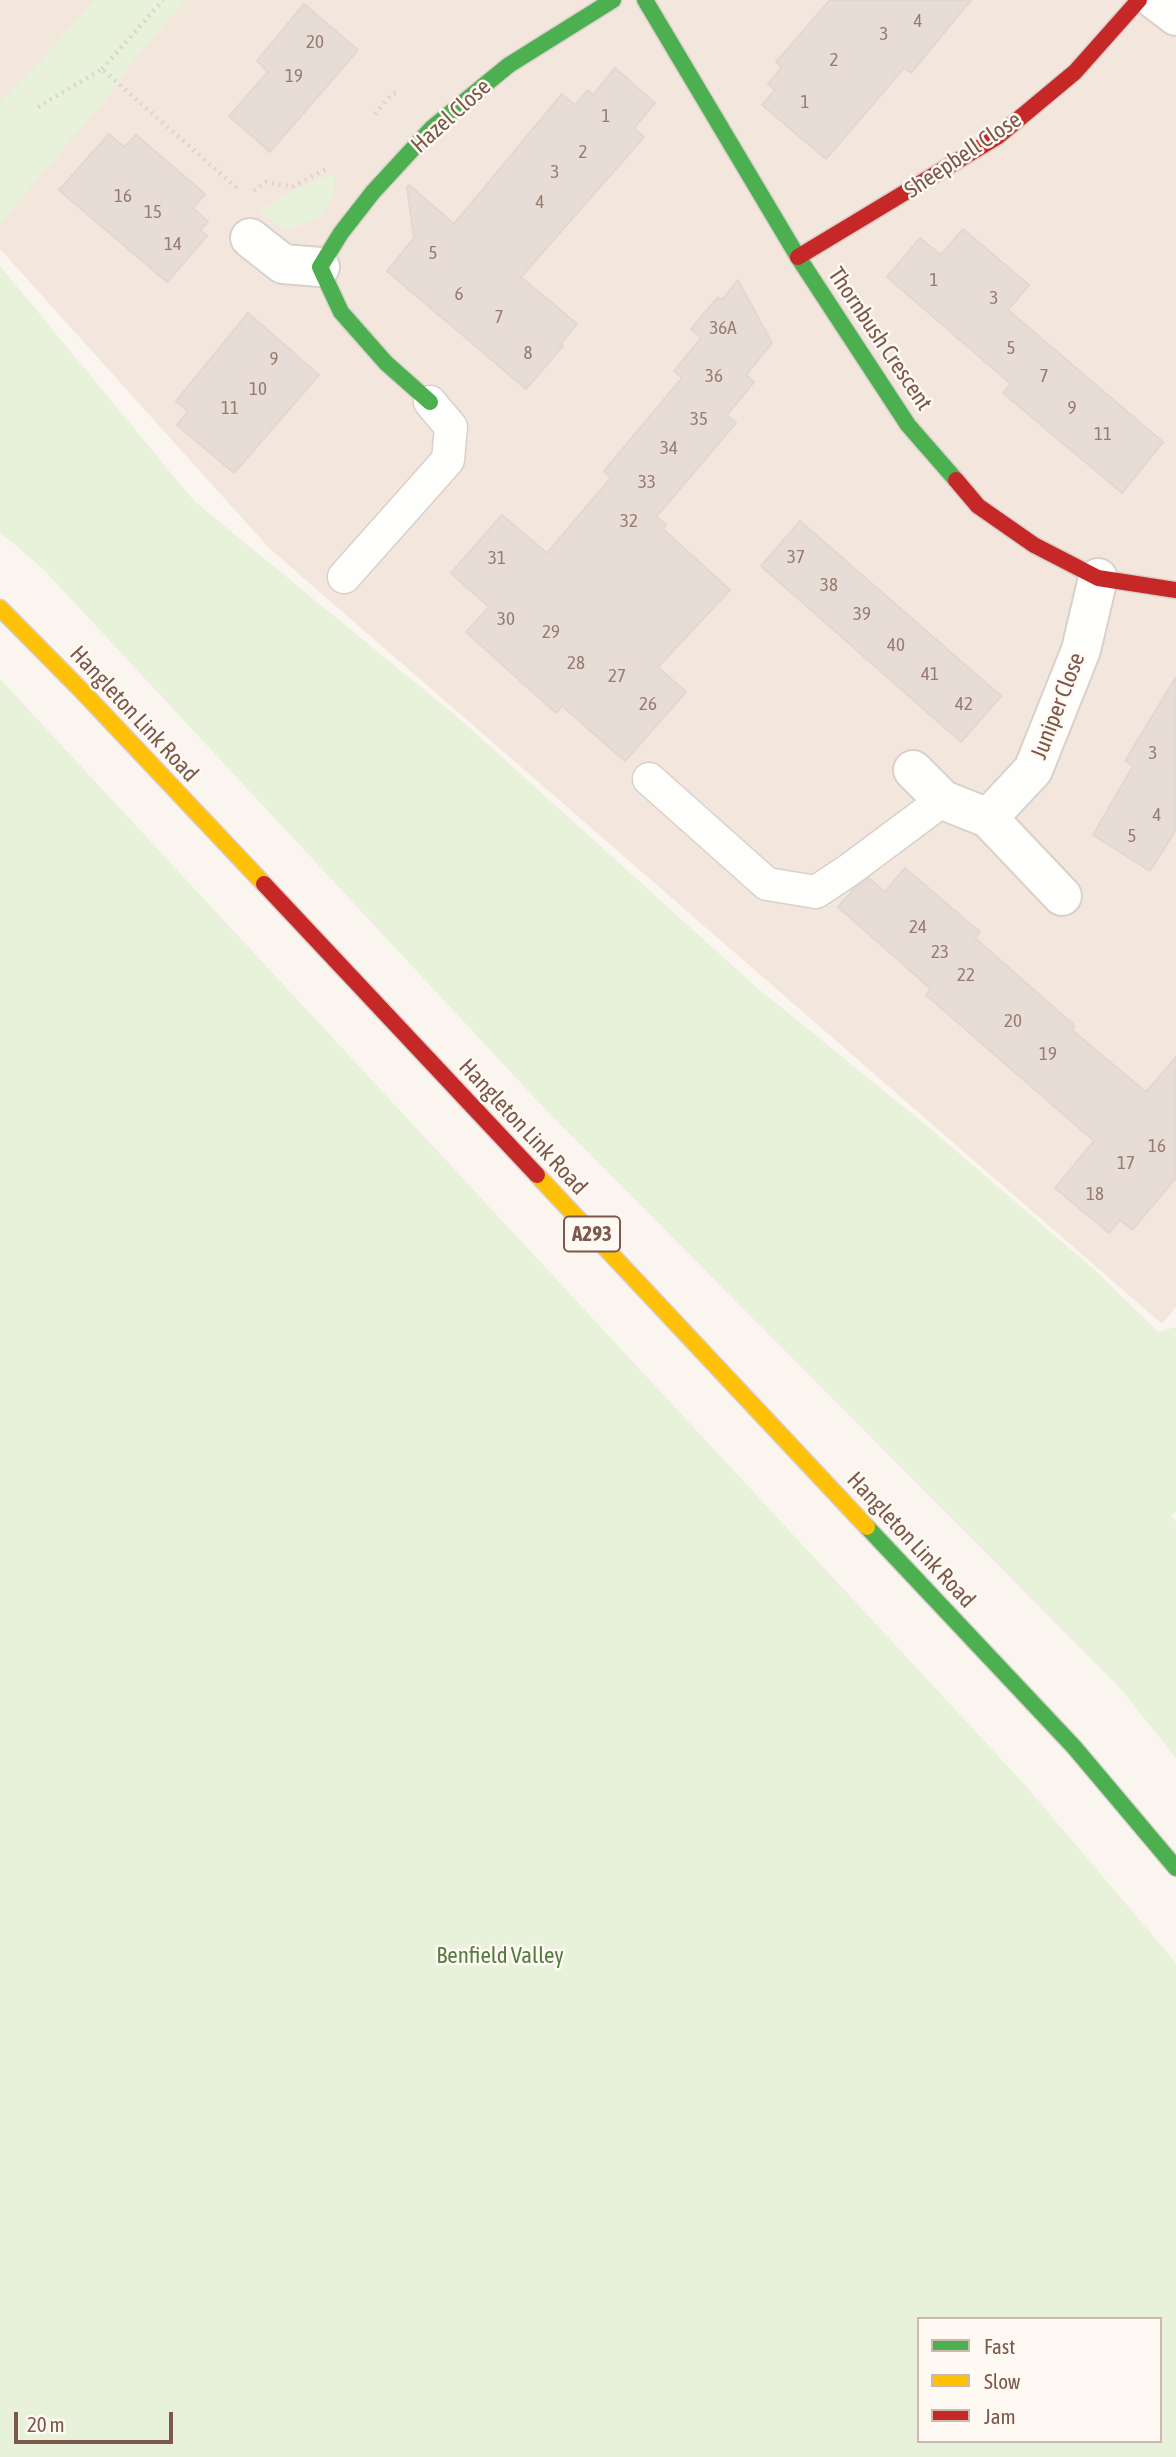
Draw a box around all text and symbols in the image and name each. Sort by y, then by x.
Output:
house number: 4 [914,10,922,32]
house number: 3 [880,23,888,45]
house number: 20 [306,31,324,53]
house number: 2 [830,49,838,71]
house number: 19 [285,65,303,87]
street label: Hazel Close [406,73,496,159]
house number: 1 [801,91,809,113]
house number: 1 [602,105,610,127]
street label: Sheepbell Close [899,106,1027,204]
house number: 2 [579,141,587,163]
house number: 3 [551,161,559,183]
house number: 16 [114,185,132,207]
house number: 4 [536,191,544,213]
house number: 15 [144,201,162,223]
house number: 14 [164,233,182,255]
house number: 5 [429,242,437,264]
street label: Thornbush Crescent [822,262,938,416]
house number: 1 [930,269,938,291]
house number: 6 [455,283,463,305]
house number: 3 [990,287,998,309]
house number: 7 [495,306,503,328]
house number: 36A [709,317,737,339]
house number: 5 [1007,337,1015,359]
house number: 8 [524,342,532,364]
house number: 9 [270,348,278,370]
house number: 36 [705,365,723,387]
house number: 7 [1040,365,1048,387]
house number: 10 [249,378,267,400]
house number: 11 [221,397,239,419]
house number: 9 [1068,397,1076,419]
house number: 35 [690,408,708,430]
house number: 11 [1094,423,1112,445]
house number: 34 [660,437,678,459]
house number: 33 [638,471,656,493]
house number: 32 [620,510,638,532]
house number: 37 [787,546,805,568]
house number: 31 [488,547,506,569]
house number: 38 [820,574,838,596]
house number: 39 [853,603,871,625]
house number: 30 [497,608,515,630]
house number: 29 [542,621,560,643]
house number: 40 [887,634,905,656]
street label: Hangleton Link Road [64,640,204,788]
street label: Juniper Close [1025,649,1091,763]
house number: 28 [567,652,585,674]
house number: 41 [921,663,939,685]
house number: 27 [608,665,626,687]
house number: 26 [639,693,657,715]
house number: 42 [955,693,973,715]
house number: 3 [1149,742,1157,764]
house number: 4 [1153,804,1161,826]
house number: 5 [1128,825,1136,847]
house number: 24 [909,916,927,938]
house number: 23 [931,941,949,963]
house number: 22 [957,964,975,986]
house number: 20 [1004,1010,1022,1032]
house number: 19 [1039,1043,1057,1065]
street label: Hangleton Link Road [453,1053,593,1201]
house number: 16 [1148,1135,1166,1157]
house number: 17 [1117,1152,1135,1174]
house number: 18 [1086,1183,1104,1205]
road number: A293 [564,1216,620,1252]
street label: Hangleton Link Road [841,1466,981,1614]
park label: Benfield Valley [436,1942,564,1970]
legend [917,2317,1162,2443]
text: Fast [984,2334,1015,2358]
text: Slow [984,2369,1020,2393]
scale bar [18,2398,177,2442]
text: Jam [984,2404,1016,2428]
text: 20 m [27,2412,65,2436]

